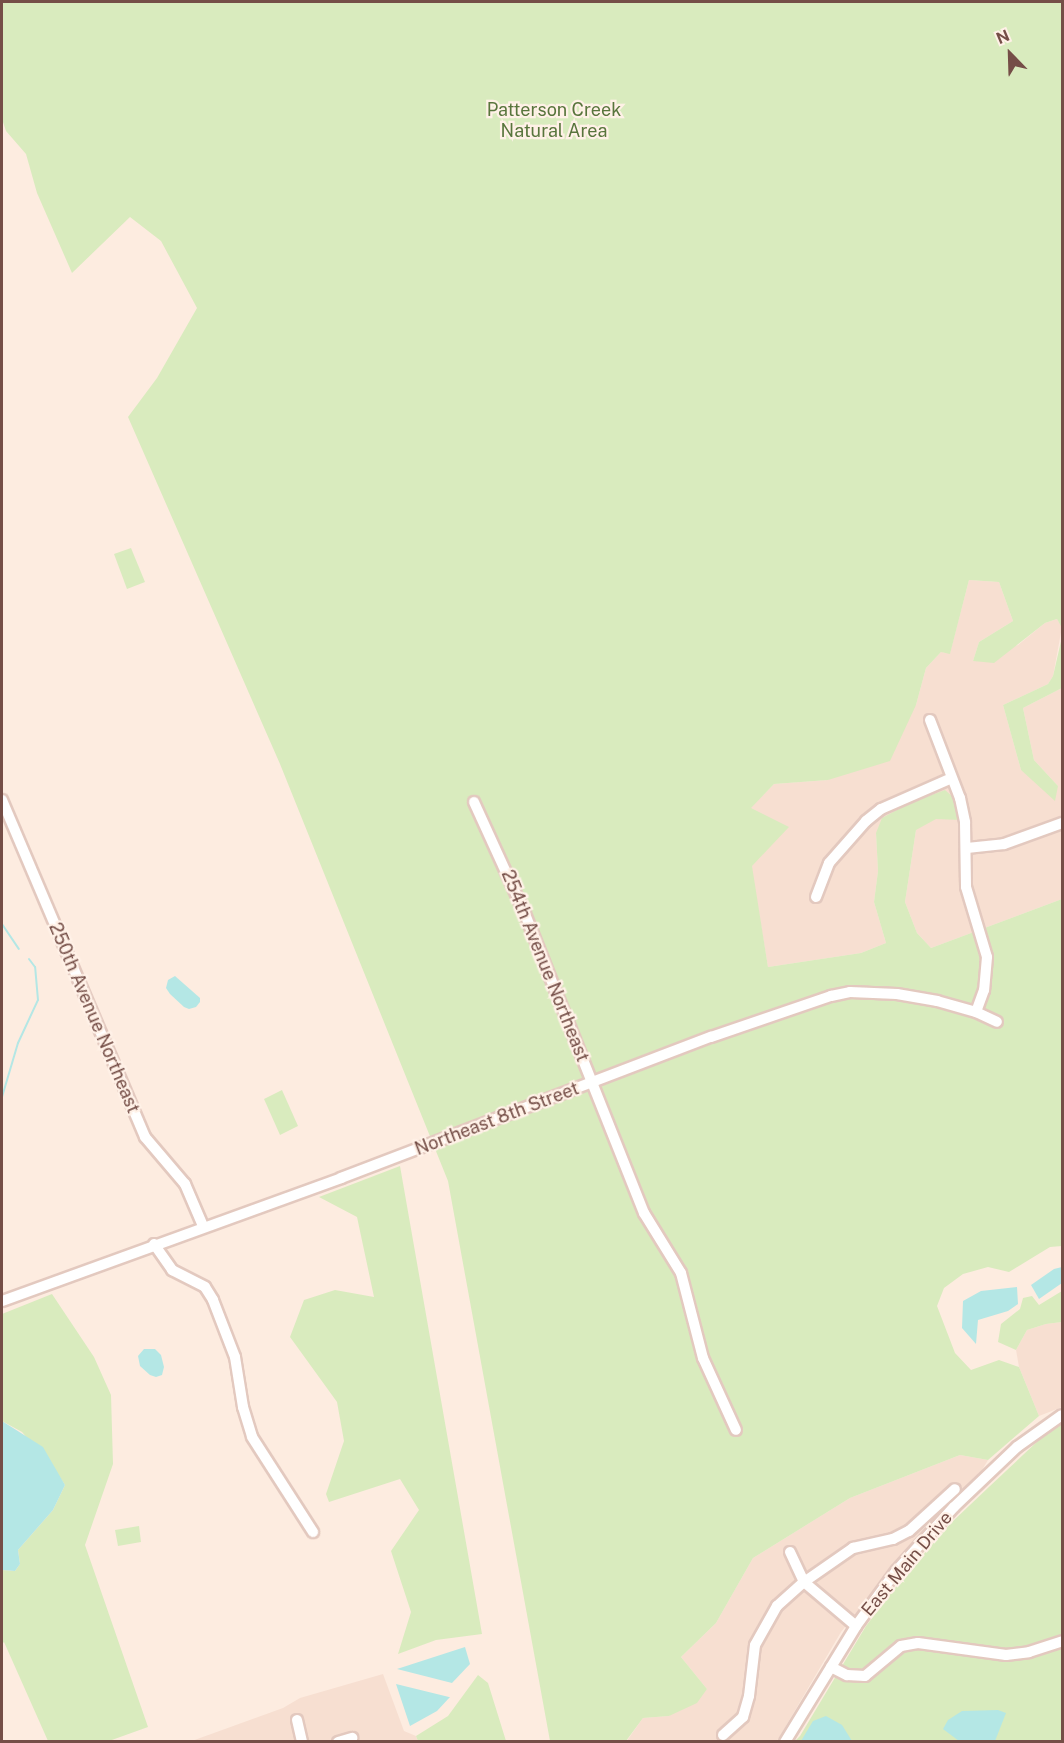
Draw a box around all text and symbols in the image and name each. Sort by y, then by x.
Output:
north arrow [980,24,1040,84]
text: N [993,26,1012,48]
park label: Patterson Creek Natural Area [487,100,621,142]
street label: 254th Avenue Northeast [497,867,593,1065]
street label: 250th Avenue Northeast [44,919,144,1117]
street label: Northeast 8th Street [412,1078,582,1160]
street label: East Main Drive [857,1507,957,1621]

